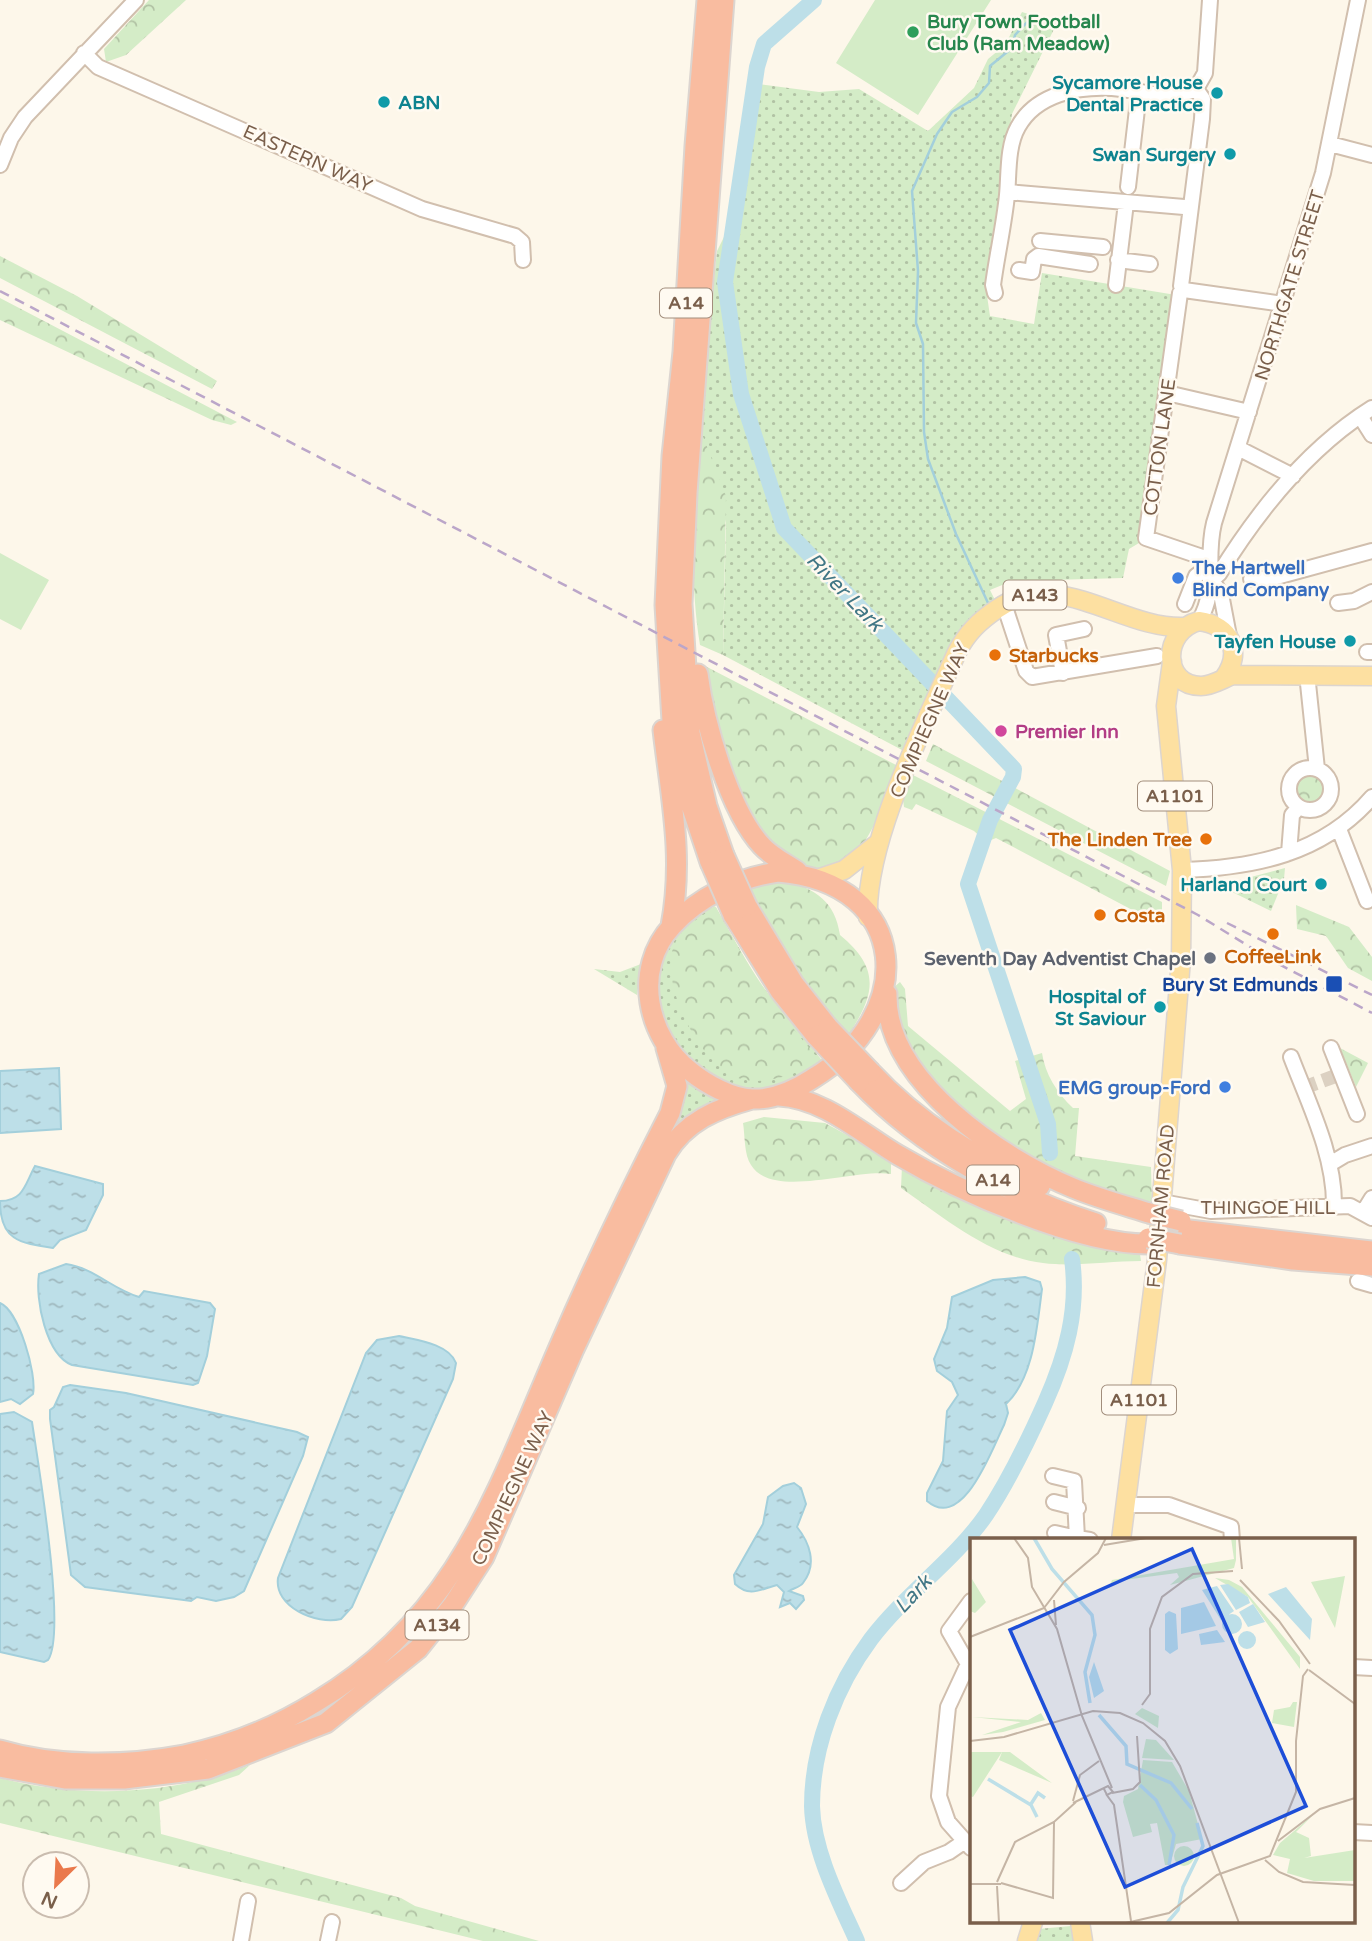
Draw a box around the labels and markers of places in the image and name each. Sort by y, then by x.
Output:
place label: Bury Town Football Club (Ram Meadow) [927,11,1110,55]
marker: Bury Town Football Club (Ram Meadow) [905,24,921,40]
place label: Sycamore House Dental Practice [1052,72,1203,116]
marker: Sycamore House Dental Practice [1209,85,1225,101]
place label: ABN [398,92,441,114]
marker: ABN [376,94,392,110]
place label: Swan Surgery [1092,144,1217,167]
marker: Swan Surgery [1222,146,1238,162]
place label: The Hartwell Blind Company [1191,557,1330,602]
marker: The Hartwell Blind Company [1170,570,1186,586]
place label: Tayfen House [1213,631,1336,654]
marker: Tayfen House [1342,633,1358,649]
place label: Starbucks [1009,645,1099,667]
marker: Starbucks [987,647,1003,663]
place label: Premier Inn [1015,721,1119,743]
marker: Premier Inn [993,723,1009,739]
place label: The Linden Tree [1047,829,1192,851]
marker: The Linden Tree [1198,831,1214,847]
place label: Harland Court [1180,874,1308,896]
marker: Harland Court [1313,876,1329,892]
place label: Costa [1114,905,1165,927]
marker: Costa [1092,907,1108,923]
marker: CoffeeLink [1265,926,1281,942]
place label: CoffeeLink [1224,946,1322,968]
place label: Seventh Day Adventist Chapel [924,948,1196,971]
marker: Seventh Day Adventist Chapel [1202,950,1218,966]
place label: Bury St Edmunds [1162,974,1318,997]
marker: Bury St Edmunds [1324,974,1344,994]
place label: Hospital of St Saviour [1048,986,1147,1030]
marker: Hospital of St Saviour [1152,999,1168,1015]
place label: EMG group-Ford [1058,1077,1211,1100]
marker: EMG group-Ford [1217,1079,1233,1095]

